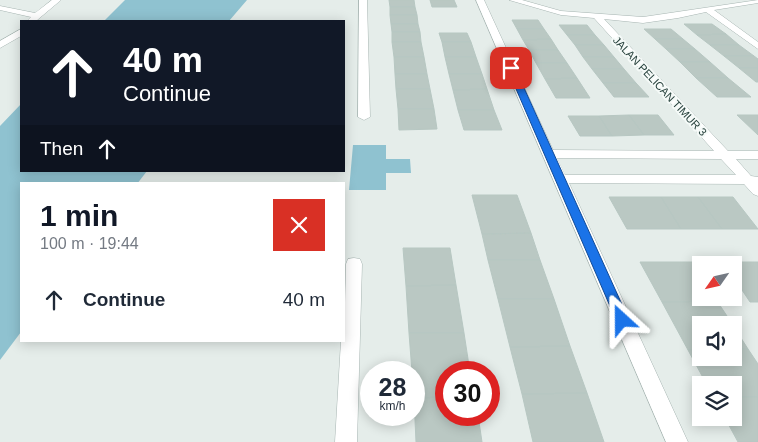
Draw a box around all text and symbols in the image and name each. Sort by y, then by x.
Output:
street label: JALAN PELICAN TIMUR 3 [611,34,709,138]
icon: ahead [40,40,105,105]
text: 40 m [123,40,203,79]
pin [490,47,532,89]
icon: arrive [497,54,525,82]
text: Continue [123,81,211,106]
icon: ahead [93,135,121,163]
text: Then [40,138,83,159]
text: 1 min [40,199,118,232]
button: close [273,199,325,251]
text: 100 m · 19:44 [40,235,139,252]
north arrow [692,256,742,306]
map controls [692,256,742,426]
icon: ahead [40,286,68,314]
text: Continue [83,289,165,310]
text: 40 m [283,289,325,310]
position arrow [595,293,647,345]
button: sound [692,316,742,366]
speed limit sign: 30 [435,361,500,426]
text: 28 [379,373,406,401]
button: layers [692,376,742,426]
text: km/h [379,399,406,413]

